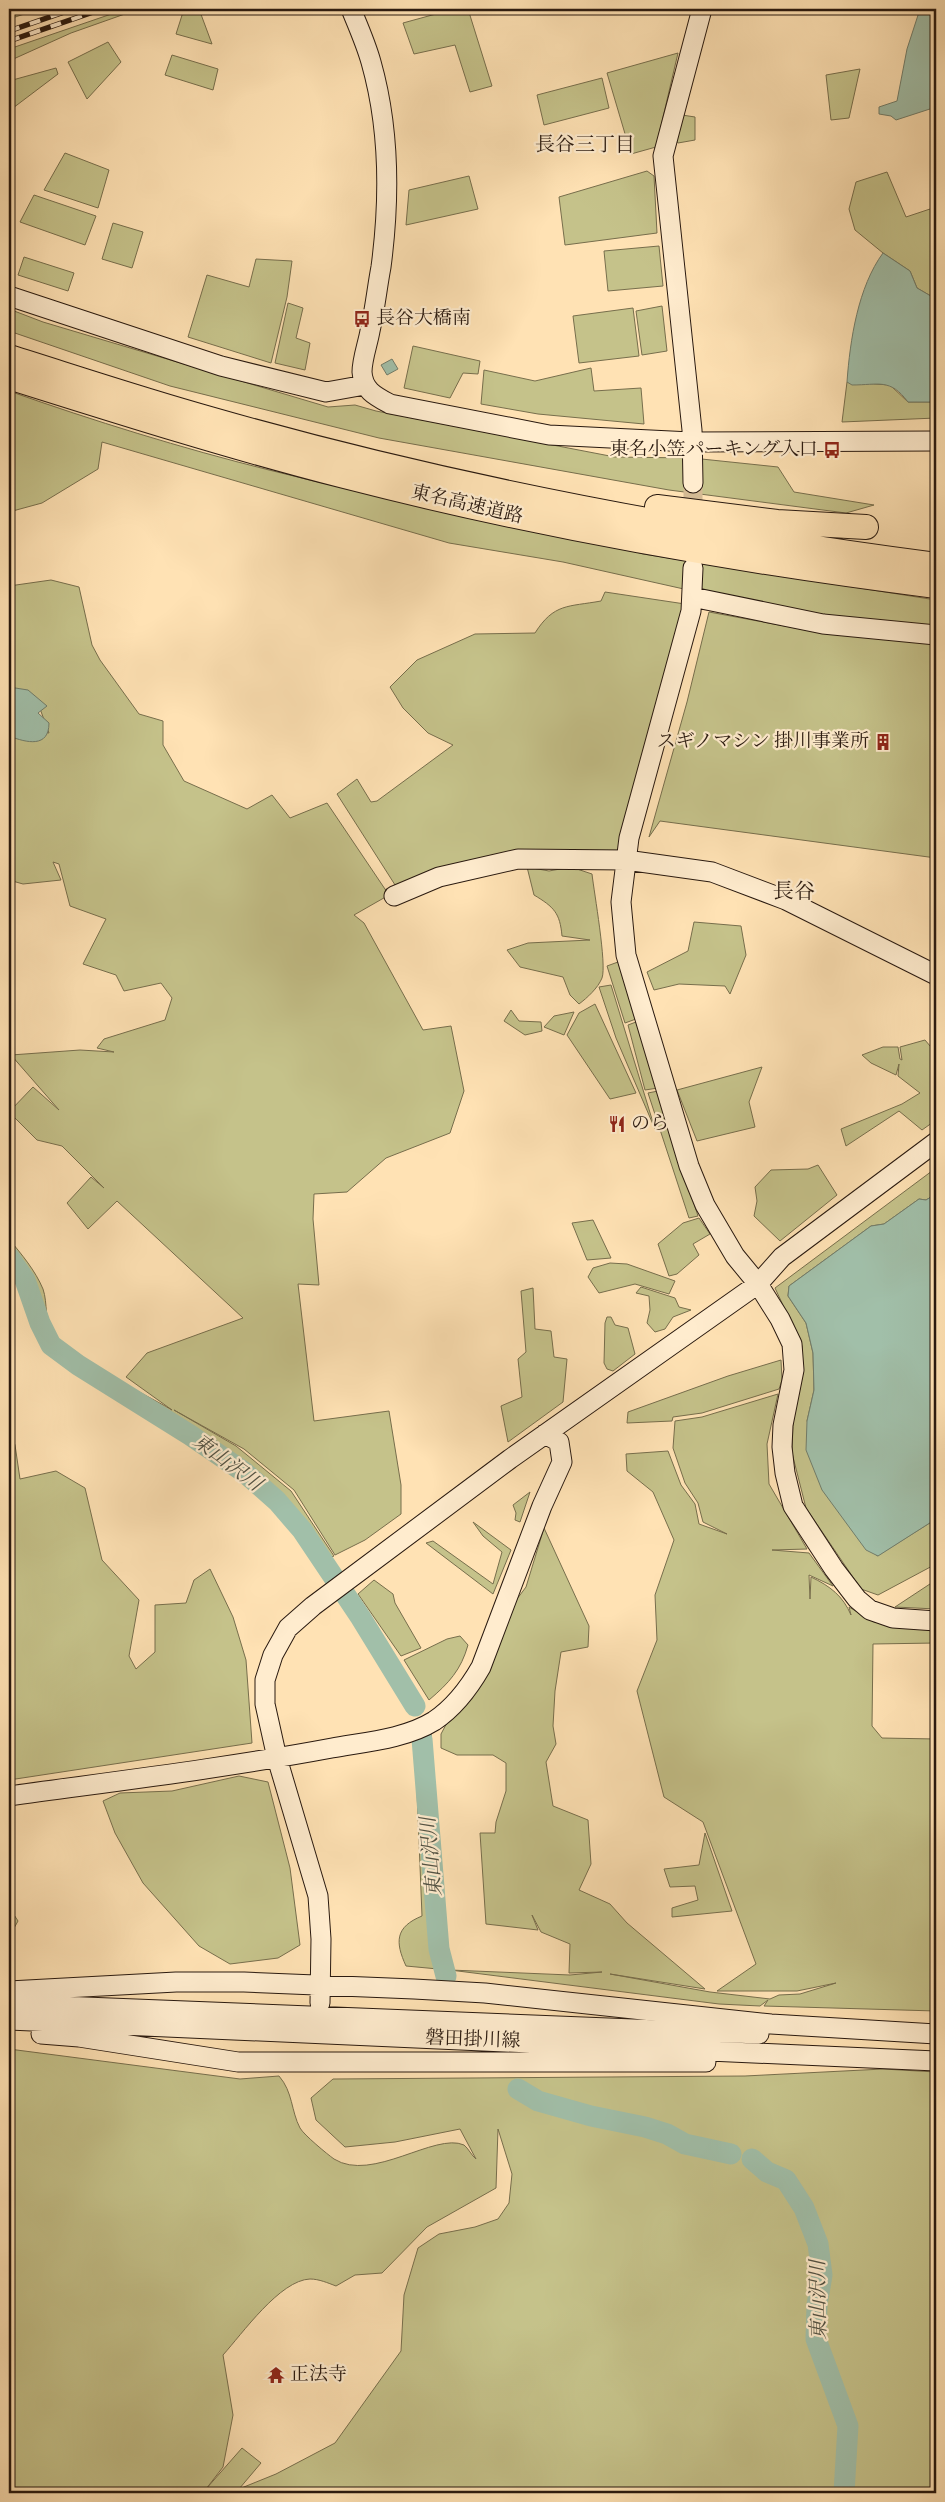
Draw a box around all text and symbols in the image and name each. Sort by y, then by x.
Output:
district label: 長谷三丁目 [535,133,635,158]
place label: 長谷大橋南 [376,307,471,331]
bus stop icon: 長谷大橋南 [352,309,372,329]
place label: 東名小笠パーキング入口 [610,438,818,462]
bus stop icon: 東名小笠パーキング入口 [822,440,842,460]
street label: 東名高速道路 [409,480,525,530]
place label: スギノマシン 掛川事業所 [657,730,869,754]
building icon: スギノマシン 掛川事業所 [873,732,893,752]
district label: 長谷 [773,879,815,906]
place label: のら [631,1112,669,1136]
restaurant icon: のら [607,1114,627,1134]
water label: 東山沢川 [188,1429,268,1498]
water label: 東山沢川 [416,1814,448,1898]
street label: 磐田掛川線 [425,2026,521,2054]
water label: 東山沢川 [806,2258,832,2340]
place label: 正法寺 [290,2363,347,2387]
temple icon: 正法寺 [266,2365,286,2385]

